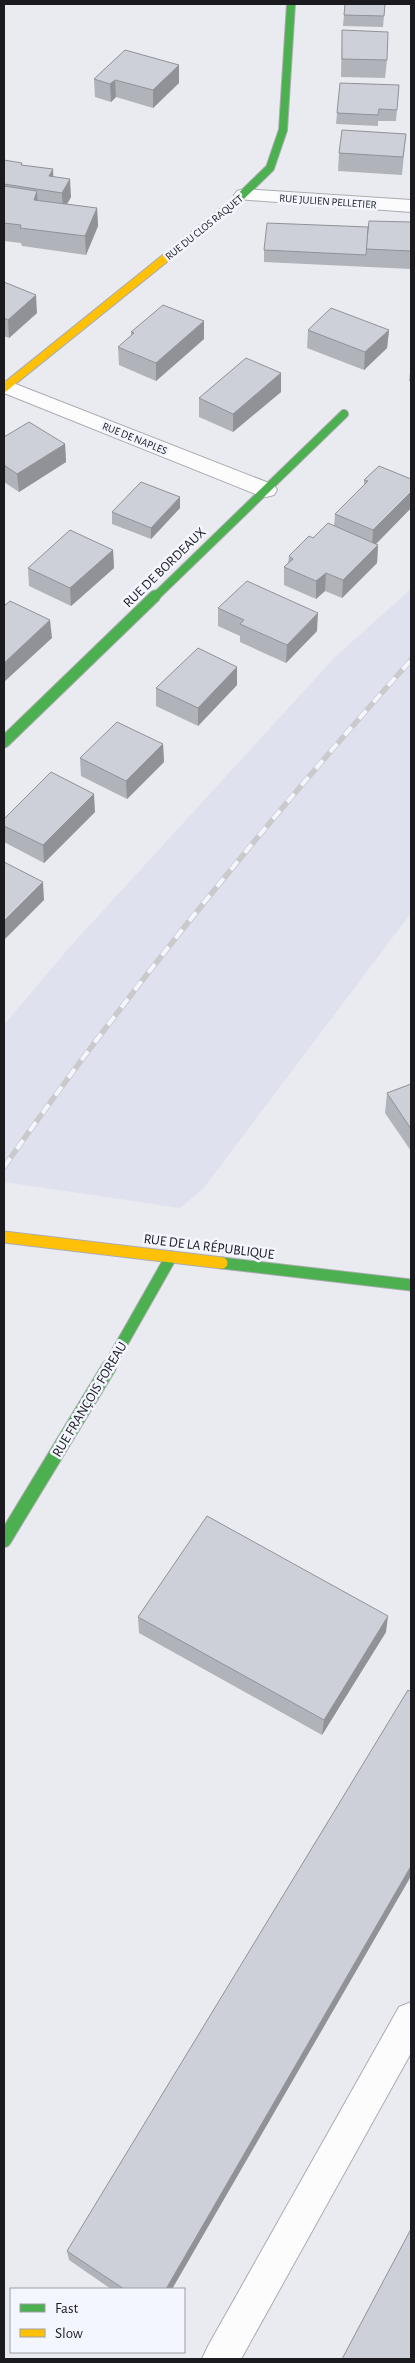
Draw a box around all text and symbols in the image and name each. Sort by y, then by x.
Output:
street label: RUE DU CLOS RAQUET [163,192,246,262]
street label: RUE JULIEN PELLETIER [279,193,377,210]
street label: RUE DE NAPLES [101,420,169,456]
street label: RUE DE BORDEAUX [121,525,209,610]
street label: RUE DE LA RÉPUBLIQUE [143,1229,276,1262]
street label: RUE FRANÇOIS FOREAU [50,1340,130,1459]
legend [10,2288,185,2353]
text: Fast [55,2301,79,2316]
text: Slow [55,2326,83,2341]

